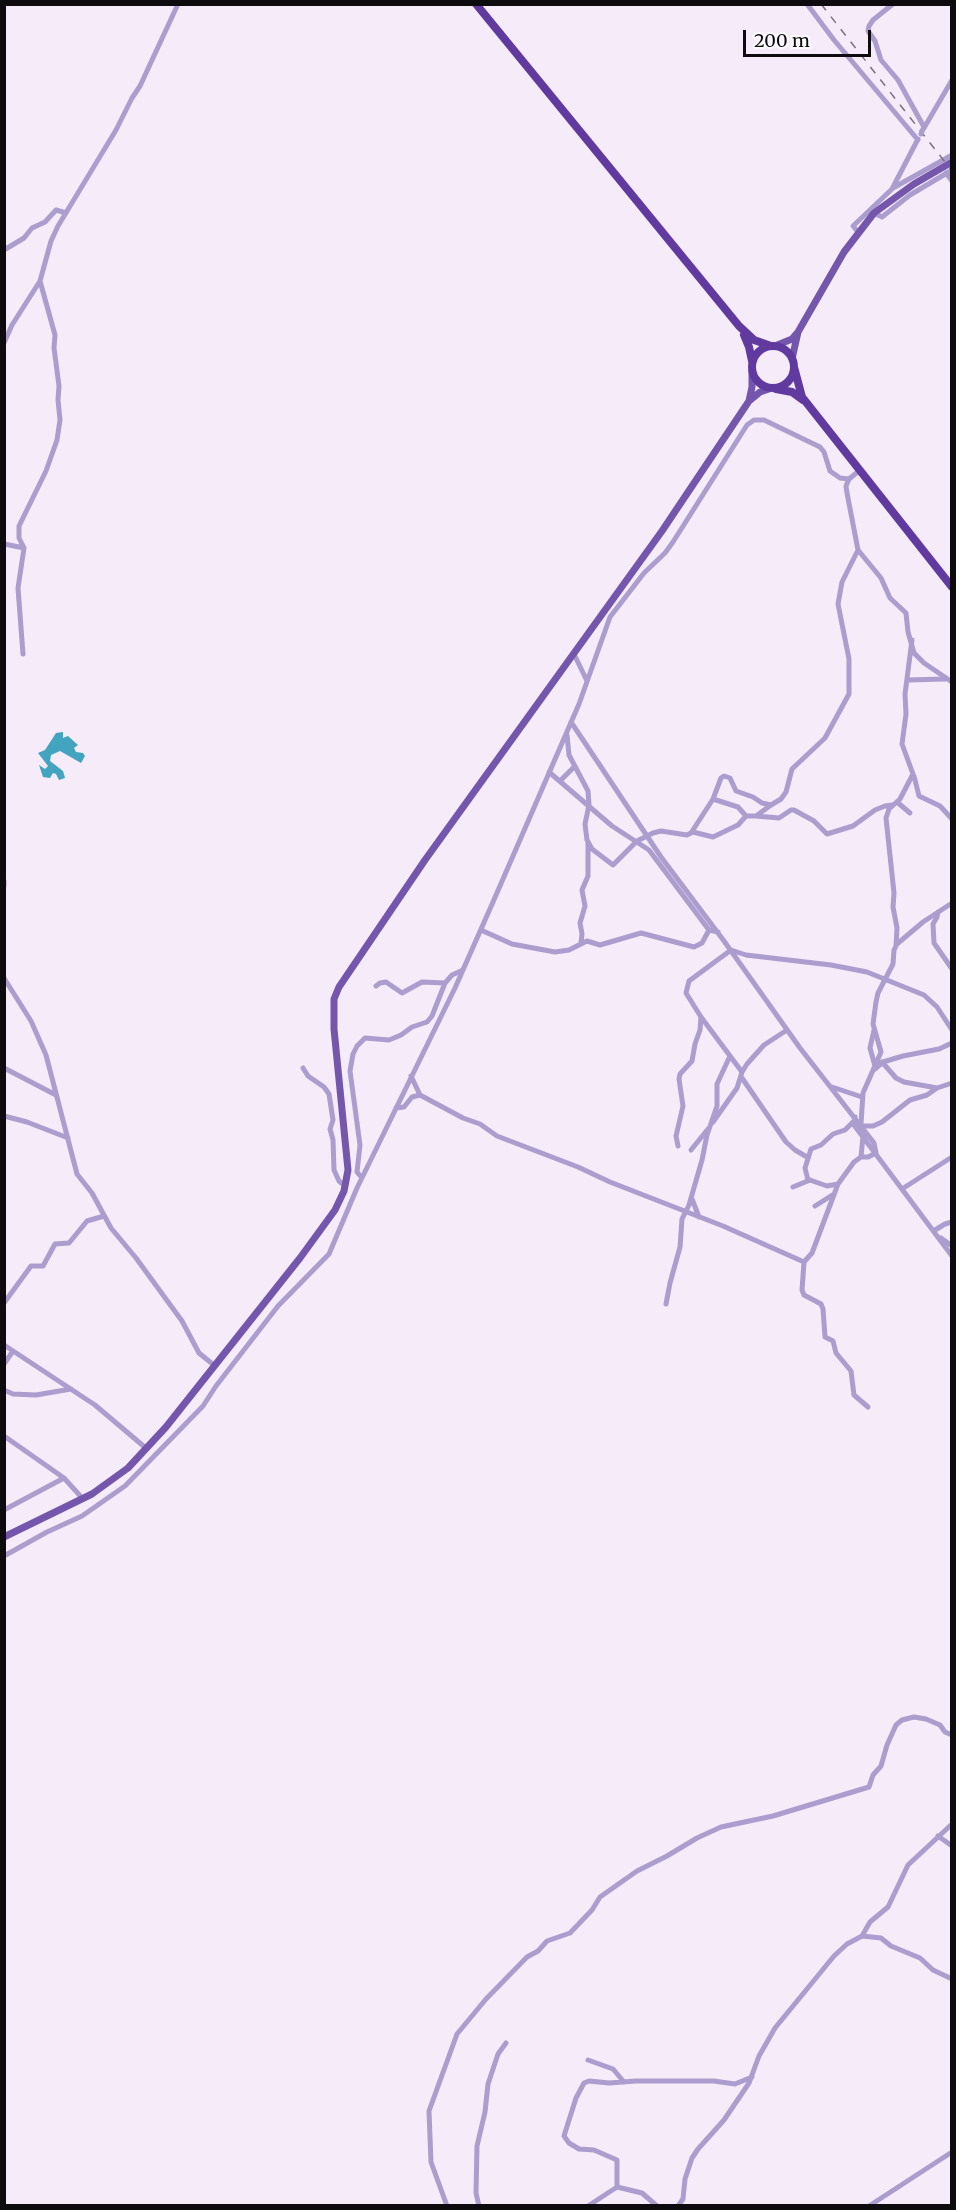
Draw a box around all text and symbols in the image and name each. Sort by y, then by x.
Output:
scale bar [746,18,874,56]
text: 200 m [754,29,810,52]

